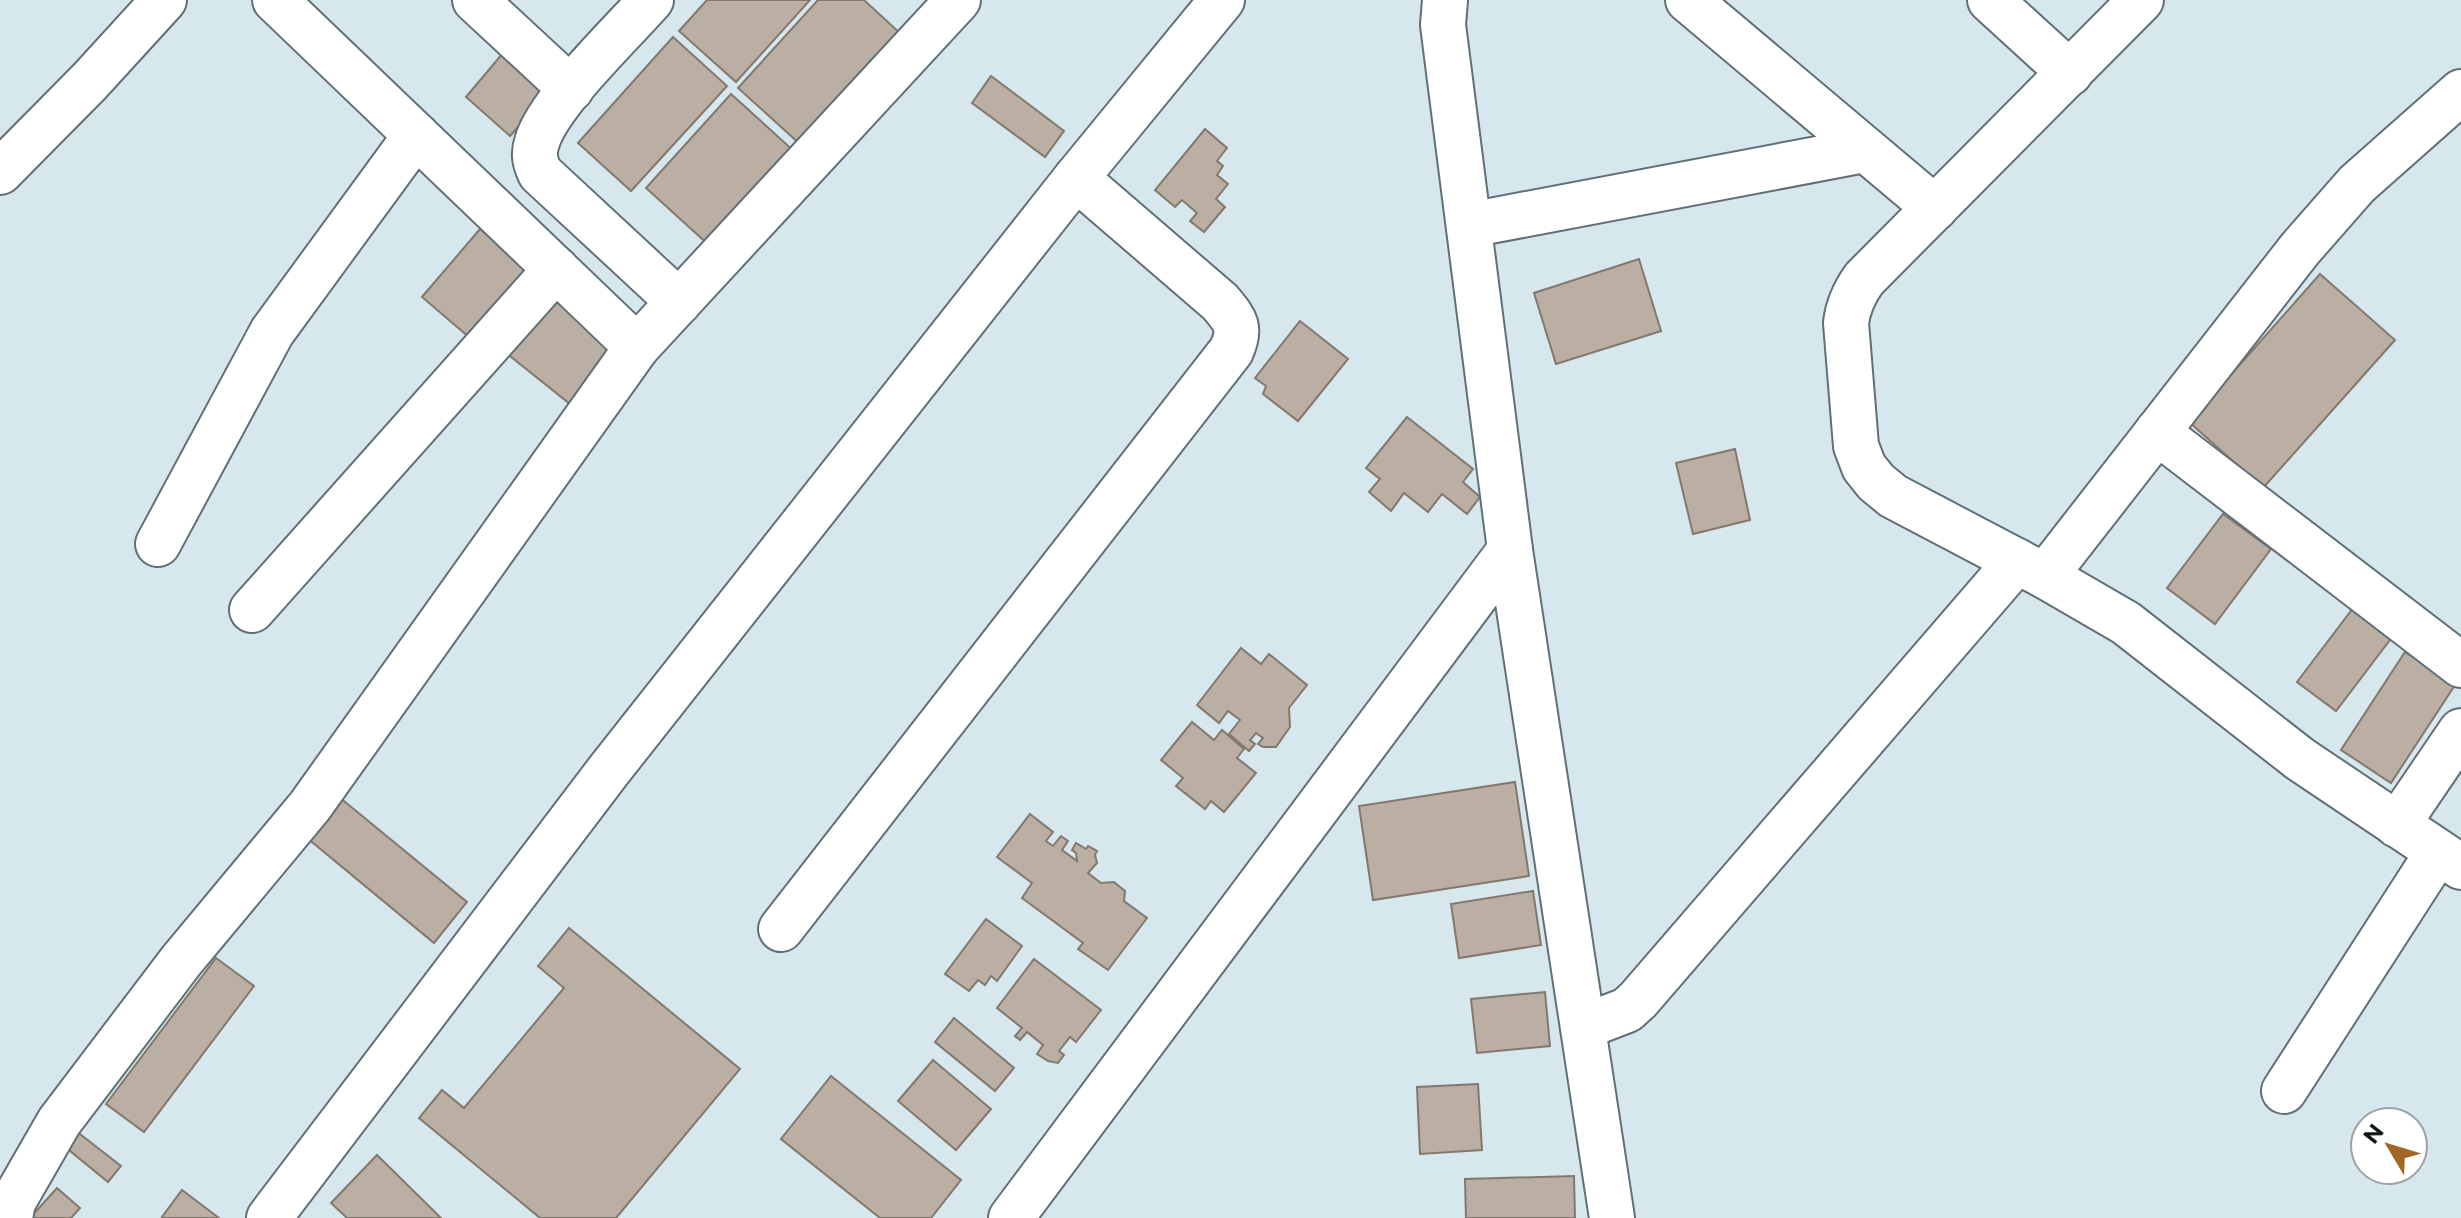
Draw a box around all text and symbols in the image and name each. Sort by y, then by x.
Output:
north arrow [2349,1106,2429,1186]
text: N [2358,1119,2390,1149]

